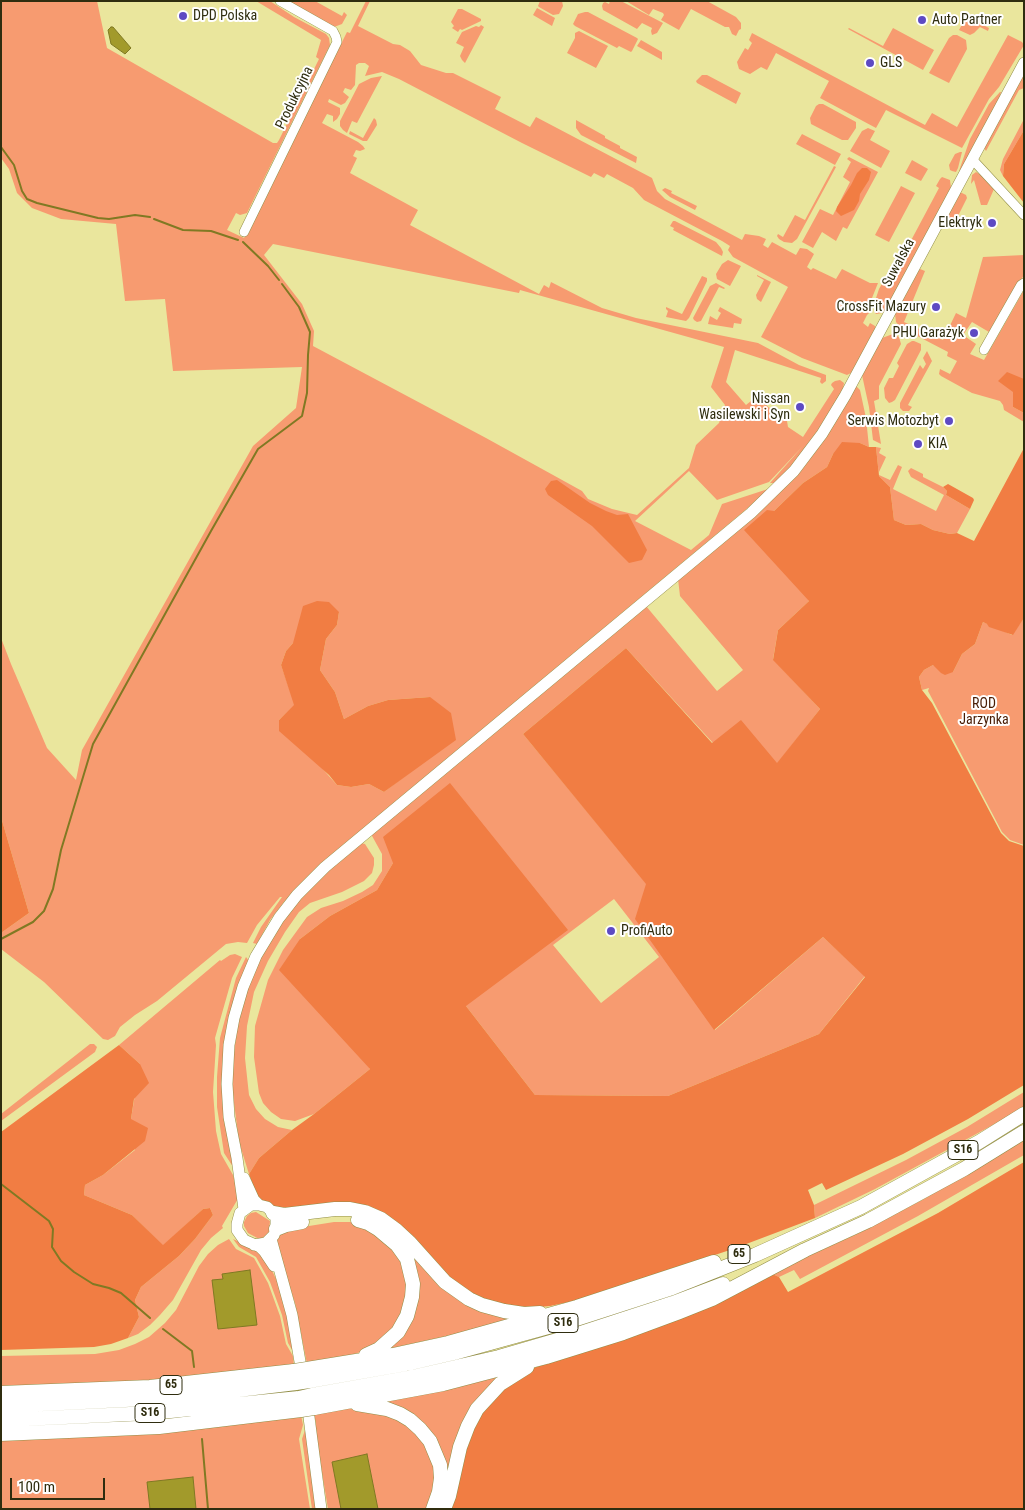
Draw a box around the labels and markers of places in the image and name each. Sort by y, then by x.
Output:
place label: DPD Polska [193,8,257,24]
marker: DPD Polska [177,10,189,22]
place label: Auto Partner [932,12,1002,28]
marker: Auto Partner [916,14,928,26]
place label: GLS [880,55,902,71]
marker: GLS [864,57,876,69]
place label: Elektryk [938,215,982,231]
marker: Elektryk [986,217,998,229]
place label: CrossFit Mazury [836,299,926,315]
marker: CrossFit Mazury [930,301,942,313]
place label: PHU Garażyk [893,325,964,341]
marker: PHU Garażyk [968,327,980,339]
place label: Nissan Wasilewski i Syn [699,391,790,424]
marker: Nissan Wasilewski i Syn [794,401,806,413]
place label: Serwis Motozbyt [847,413,939,429]
marker: Serwis Motozbyt [943,415,955,427]
place label: KIA [928,436,947,452]
marker: KIA [912,438,924,450]
place label: ProfiAuto [621,923,673,939]
marker: ProfiAuto [605,925,617,937]

